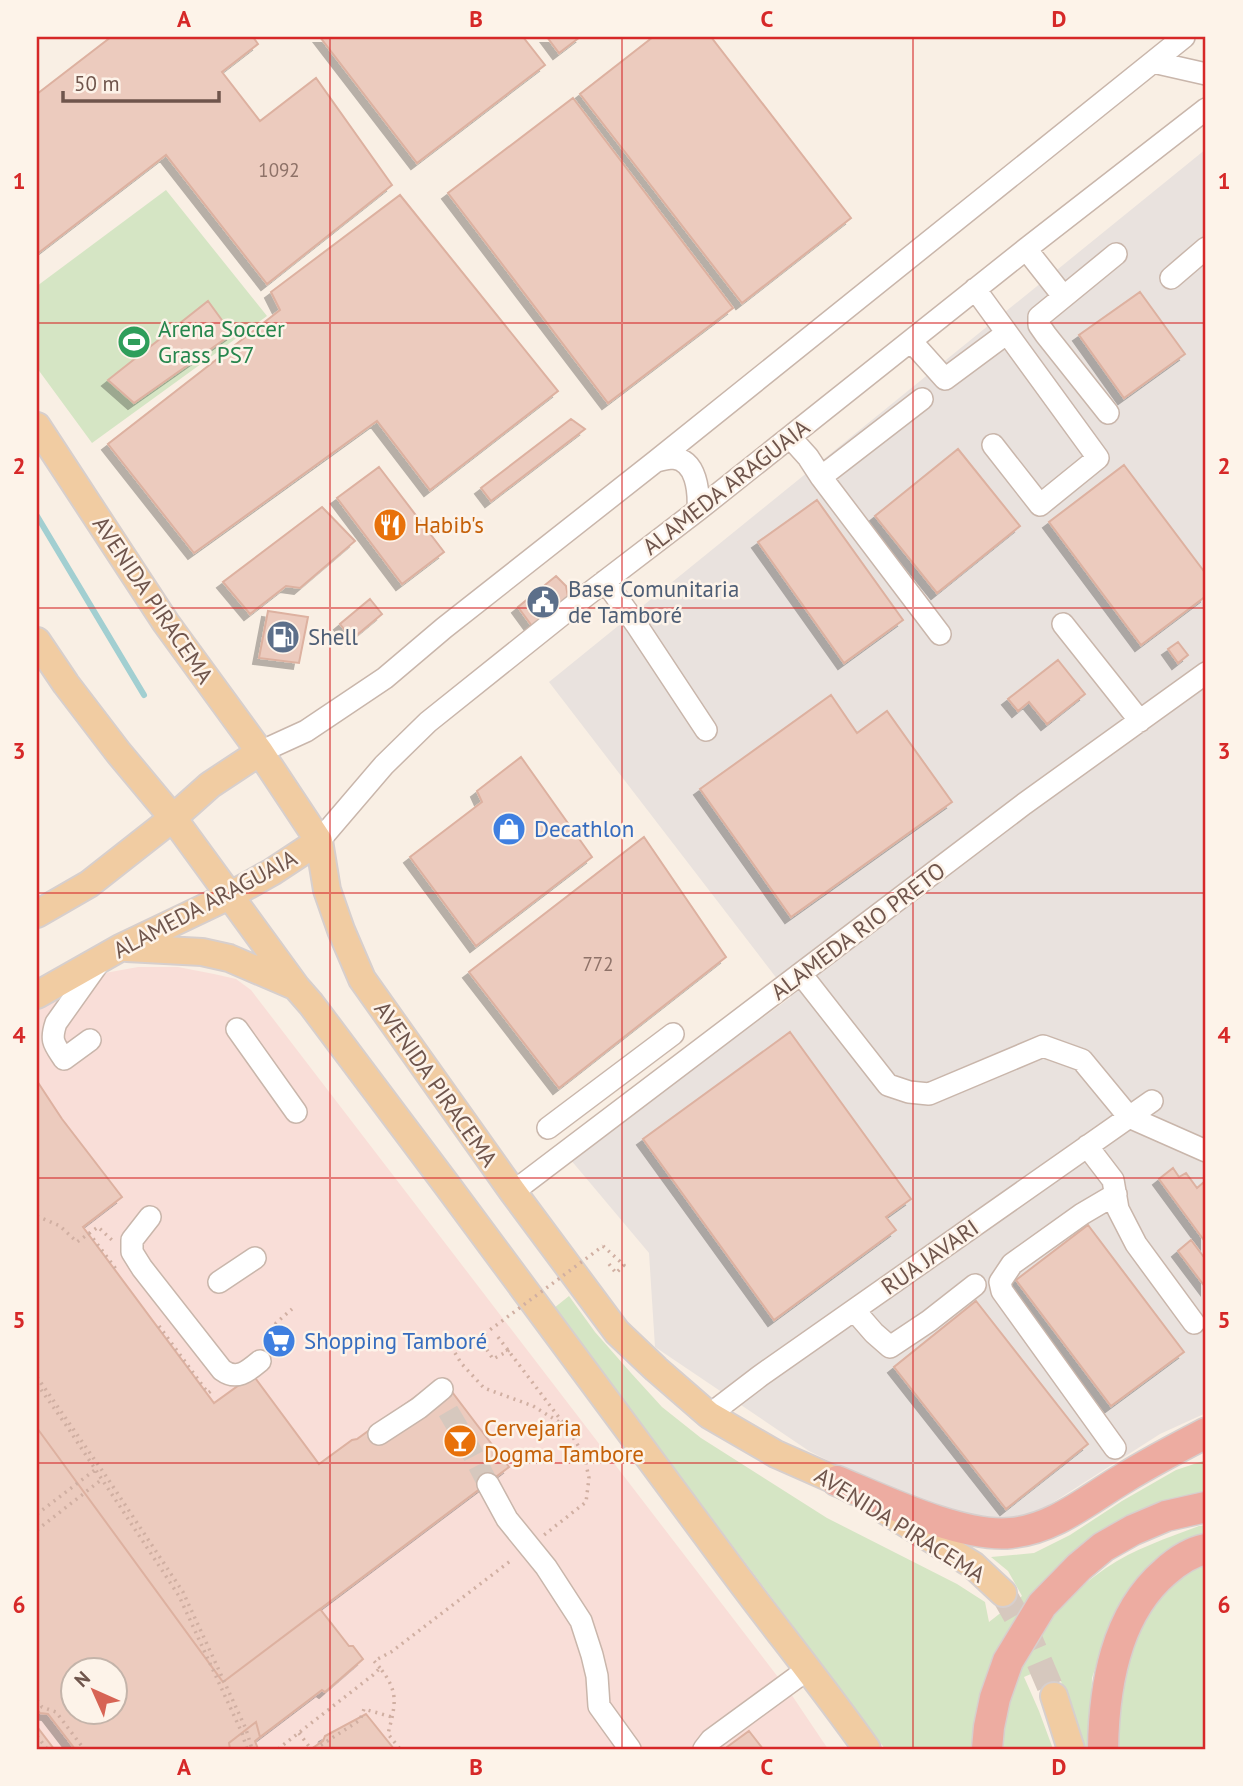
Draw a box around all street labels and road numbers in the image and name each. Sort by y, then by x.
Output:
street label: ALAMEDA ARAGUAIA [636,412,815,561]
street label: AVENIDA PIRACEMA [87,510,220,689]
street label: ALAMEDA ARAGUAIA [108,843,302,964]
street label: ALAMEDA RIO PRETO [765,855,951,1006]
street label: AVENIDA PIRACEMA [368,995,505,1173]
street label: RUA JAVARI [875,1213,984,1301]
street label: AVENIDA PIRACEMA [810,1460,991,1589]

